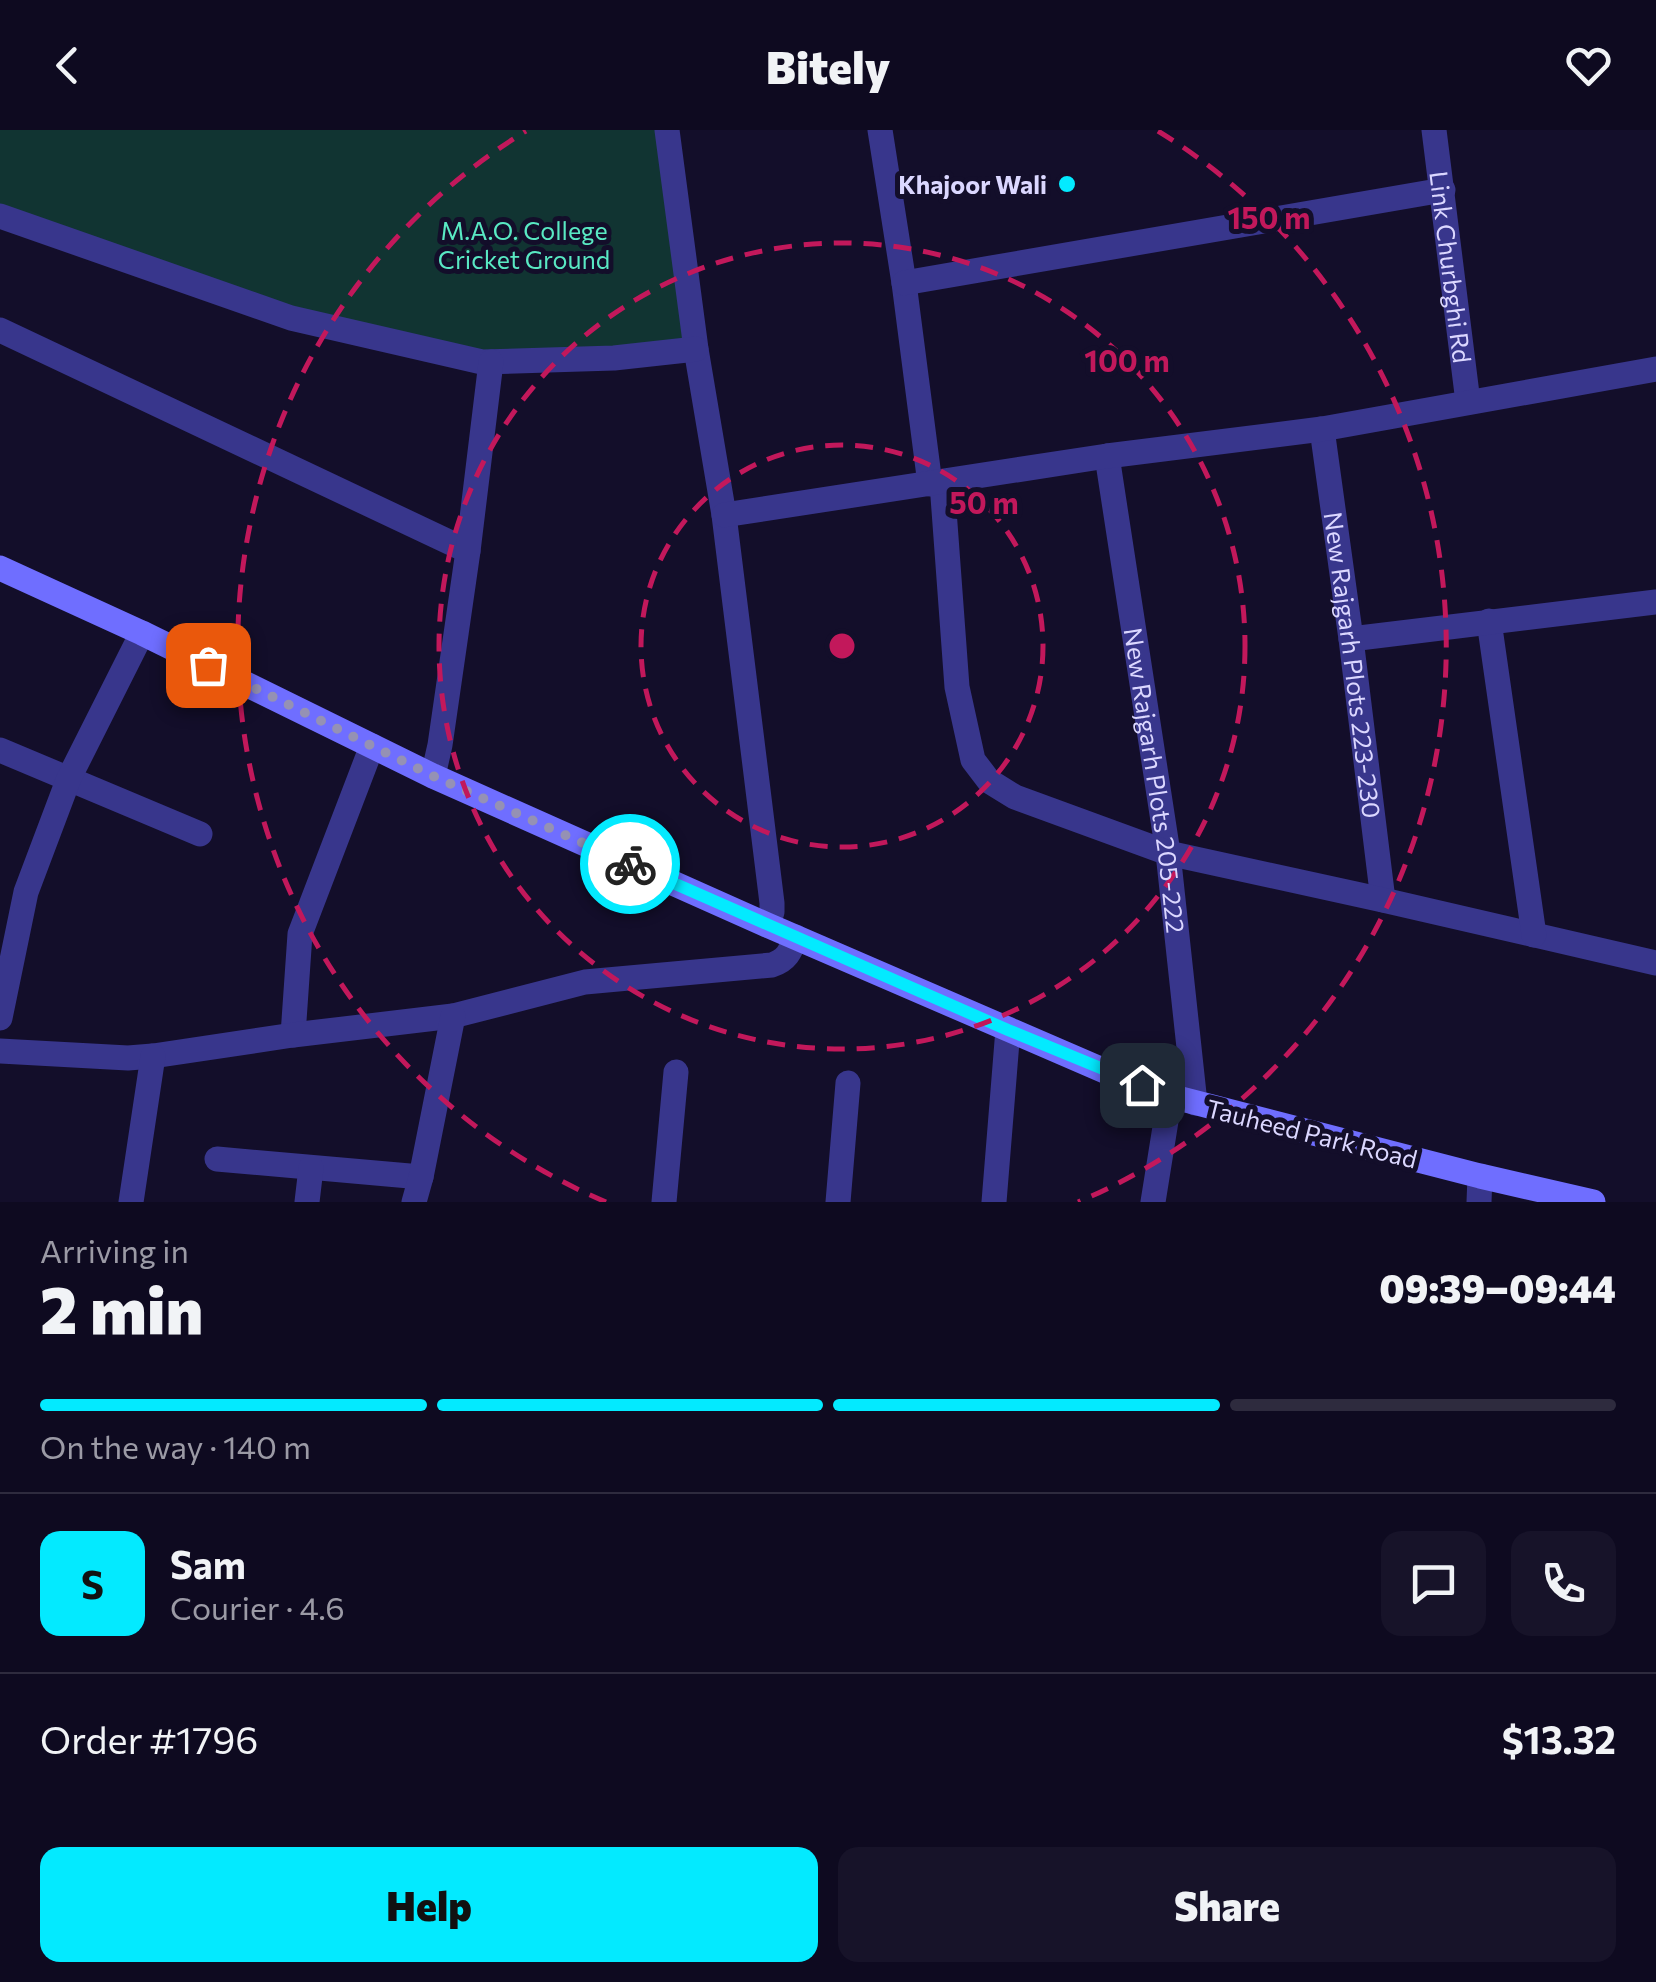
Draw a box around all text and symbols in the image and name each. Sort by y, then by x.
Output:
icon: back [40,38,95,93]
text: Bitely [766,38,890,93]
icon: heart [1561,38,1616,93]
place label: Khajoor Wali [898,169,1047,199]
street label: Link Churbghi Rd [1424,169,1478,365]
marker: Khajoor Wali [1056,173,1078,195]
text: 150 m [1228,198,1310,235]
park label: M.A.O. College Cricket Ground [438,215,610,274]
text: 100 m [1084,341,1170,378]
text: 50 m [949,483,1019,520]
street label: New Rajgarh Plots 223-230 [1319,510,1388,820]
pin [166,623,251,708]
street label: New Rajgarh Plots 205-222 [1119,626,1192,935]
centre of rings [824,628,860,664]
icon: bag [181,638,236,693]
courier [580,814,680,914]
icon: bike [603,837,658,892]
pin [1100,1043,1185,1128]
icon: home [1115,1058,1170,1113]
street label: Tauheed Park Road [1203,1092,1421,1174]
text: Arriving in [40,1230,189,1270]
text: 09:39–09:44 [1379,1264,1616,1311]
text: 2 min [40,1268,203,1347]
text: On the way · 140 m [40,1426,311,1466]
button: chat [1381,1531,1486,1636]
button: phone [1511,1531,1616,1636]
text: Sam [170,1540,246,1587]
text: S [81,1560,104,1607]
text: Courier · 4.6 [170,1587,345,1627]
text: Order #1796 [40,1715,258,1762]
text: $13.32 [1502,1715,1616,1762]
button: Help [40,1847,818,1962]
button: Share [838,1847,1616,1962]

